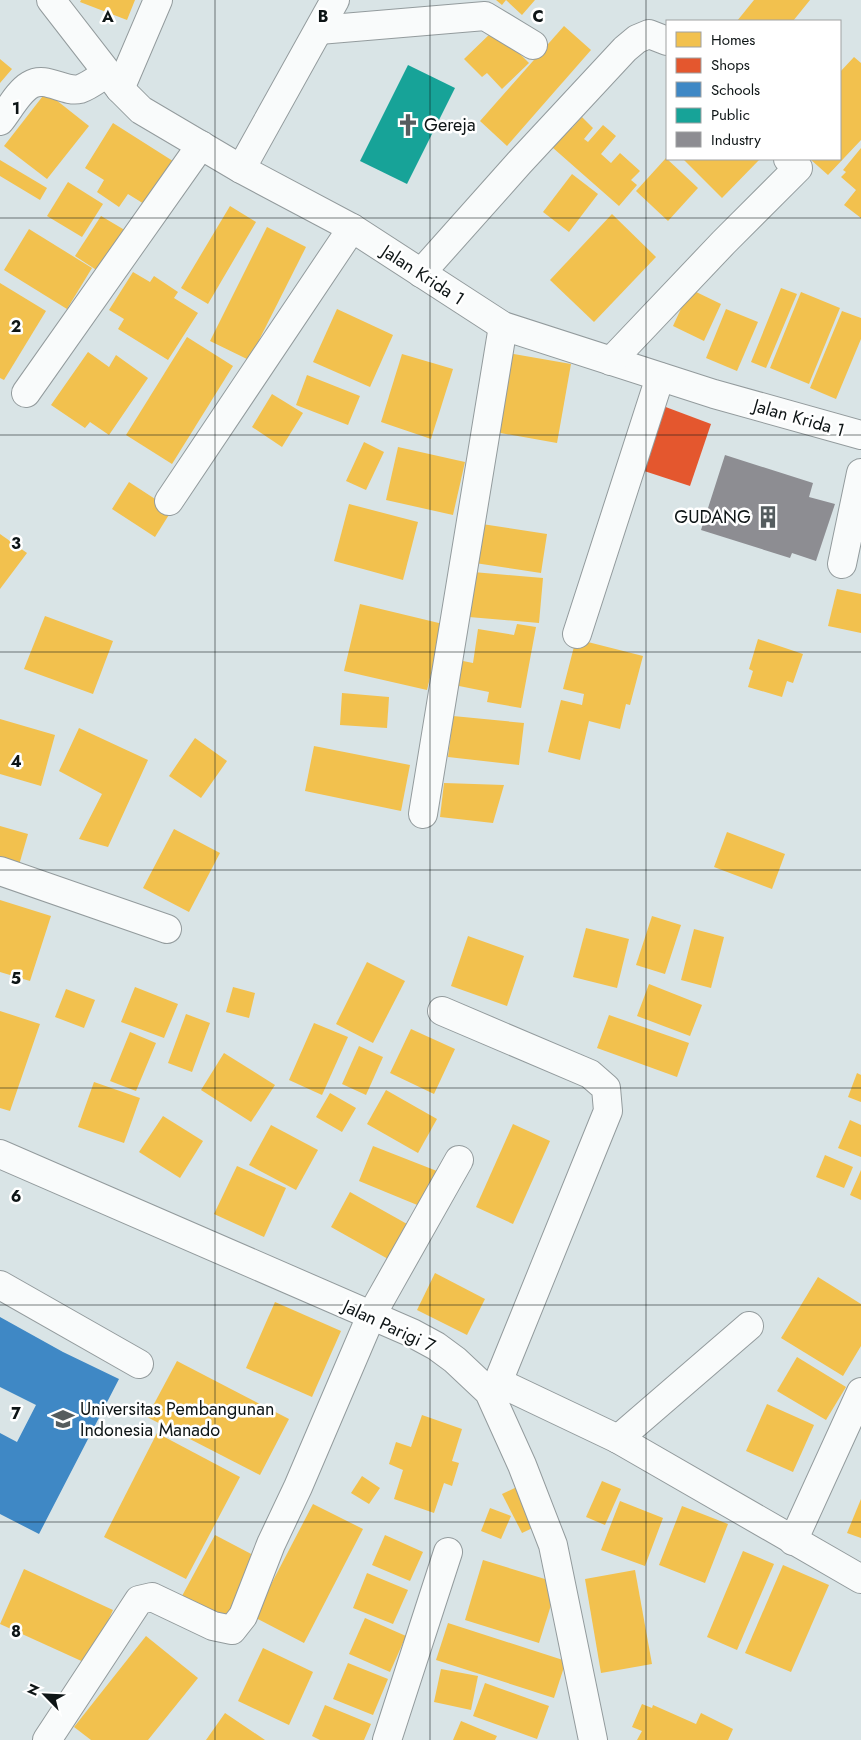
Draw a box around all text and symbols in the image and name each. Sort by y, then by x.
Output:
text: A [101,5,114,28]
text: B [318,5,328,28]
text: C [532,5,544,28]
legend [666,20,841,160]
text: Homes [711,29,755,51]
text: Shops [711,54,750,76]
text: Schools [711,79,760,101]
text: 1 [12,97,20,120]
text: Public [711,104,750,126]
church icon: Gereja [395,112,421,138]
place label: Gereja [424,112,476,138]
text: Industry [711,129,761,151]
street label: Jalan Krida 1 [375,237,470,312]
text: 2 [11,315,21,338]
street label: Jalan Krida 1 [748,392,848,443]
place label: GUDANG [674,504,751,530]
building icon: GUDANG [755,504,781,530]
text: 3 [11,532,21,555]
text: 4 [10,750,22,773]
text: 5 [11,967,21,990]
text: 6 [11,1185,21,1208]
street label: Jalan Parigi 7 [337,1292,440,1359]
place label: Universitas Pembangunan Indonesia Manado [80,1396,274,1443]
text: 7 [11,1402,21,1425]
school or university icon: Universitas Pembangunan Indonesia Manado [50,1406,76,1432]
text: 8 [11,1620,21,1643]
north arrow [20,1670,70,1720]
text: N [22,1681,45,1699]

